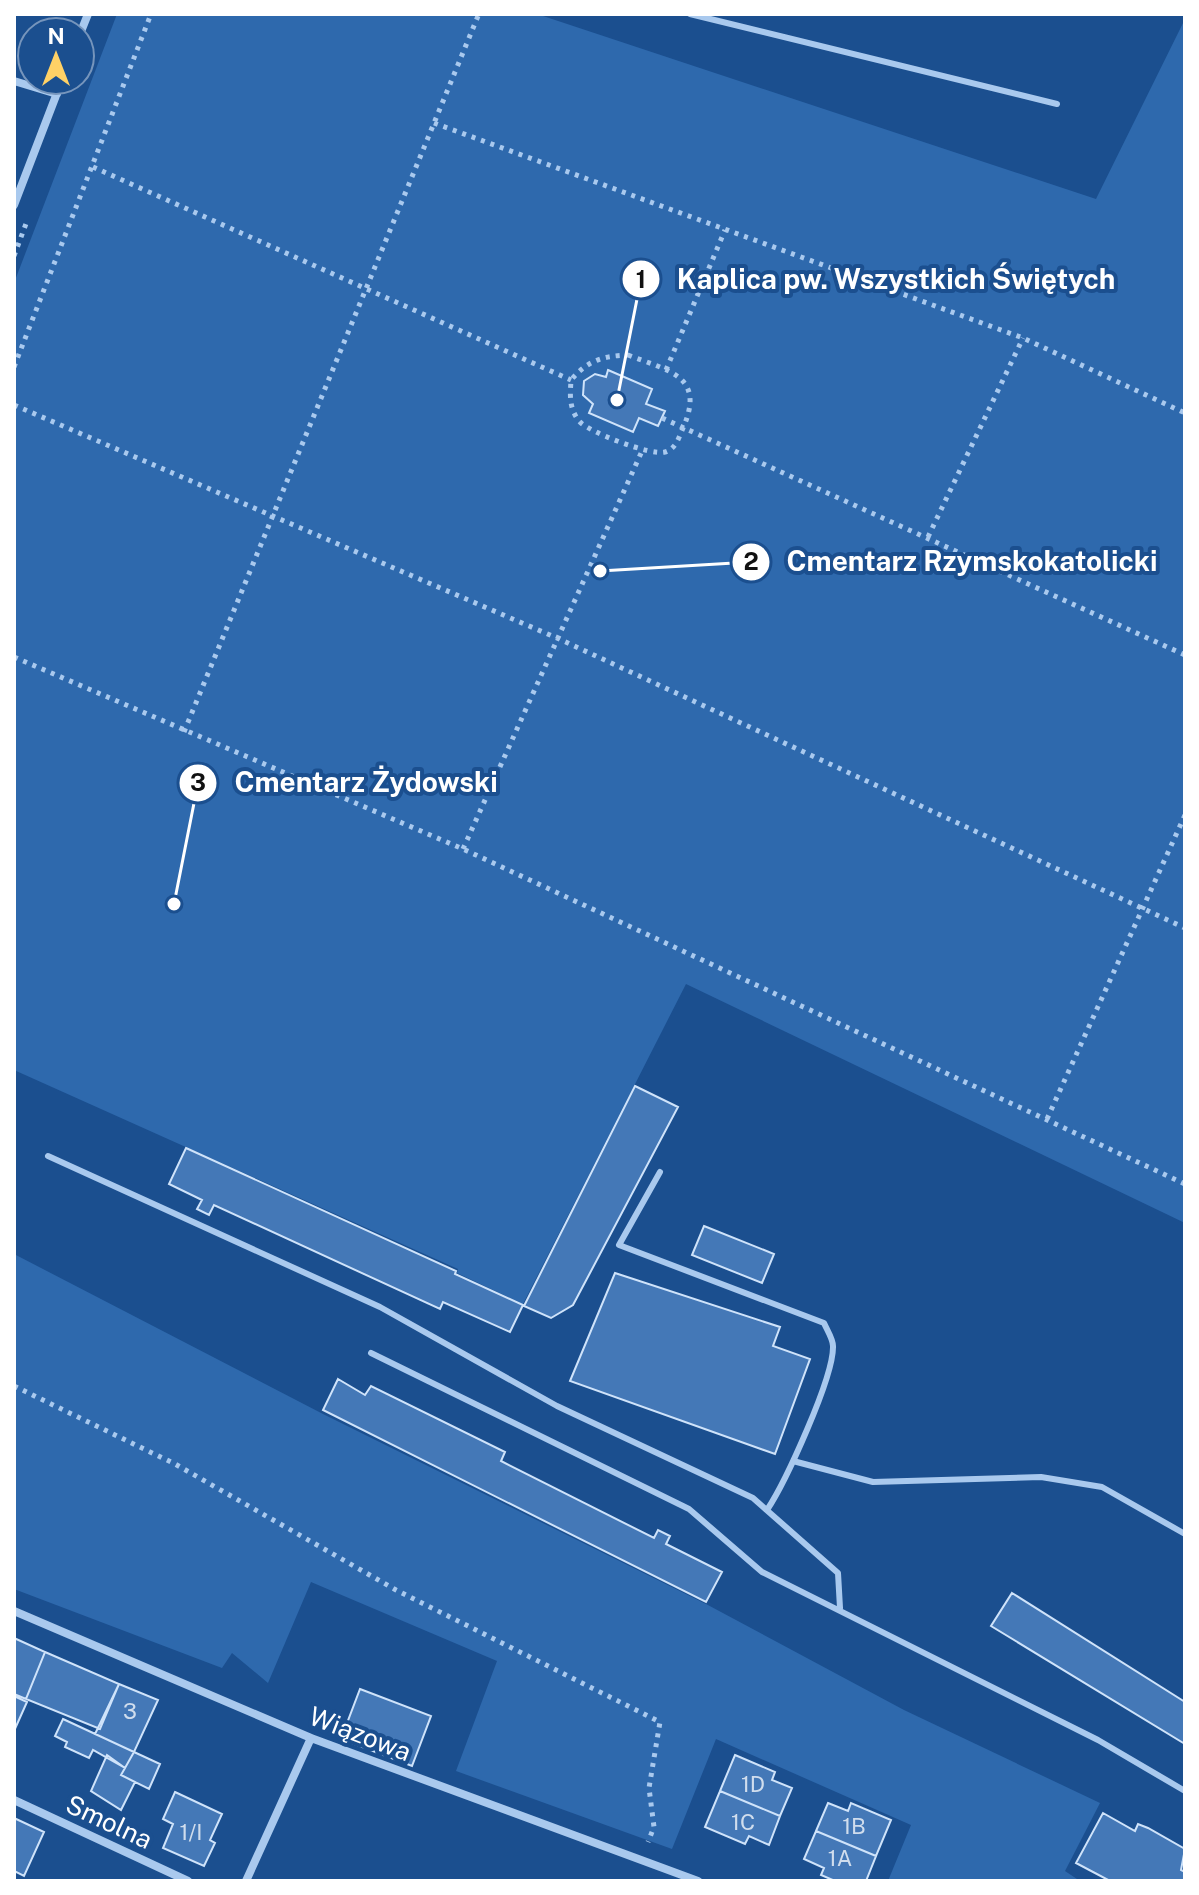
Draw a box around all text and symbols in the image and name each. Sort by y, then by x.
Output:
north arrow [16,16,96,96]
text: N [47,23,65,49]
callout: Kaplica pw. Wszystkich Świętych [621,253,1132,305]
text: Kaplica pw. Wszystkich Świętych [677,262,1115,295]
text: 1 [636,265,646,293]
callout: Cmentarz Rzymskokatolicki [731,536,1174,588]
text: Cmentarz Rzymskokatolicki [787,544,1158,577]
text: 2 [743,547,759,575]
callout: Cmentarz Żydowski [178,757,513,809]
text: Cmentarz Żydowski [234,765,498,798]
text: 3 [190,768,206,796]
house number: 3 [123,1698,137,1724]
street label: Wiązowa [305,1700,416,1767]
house number: 1D [741,1771,765,1797]
street label: Smolna [61,1788,157,1855]
house number: 1C [731,1809,755,1835]
house number: 1B [842,1813,866,1839]
house number: 1/I [180,1819,202,1845]
house number: 1A [828,1845,852,1871]

